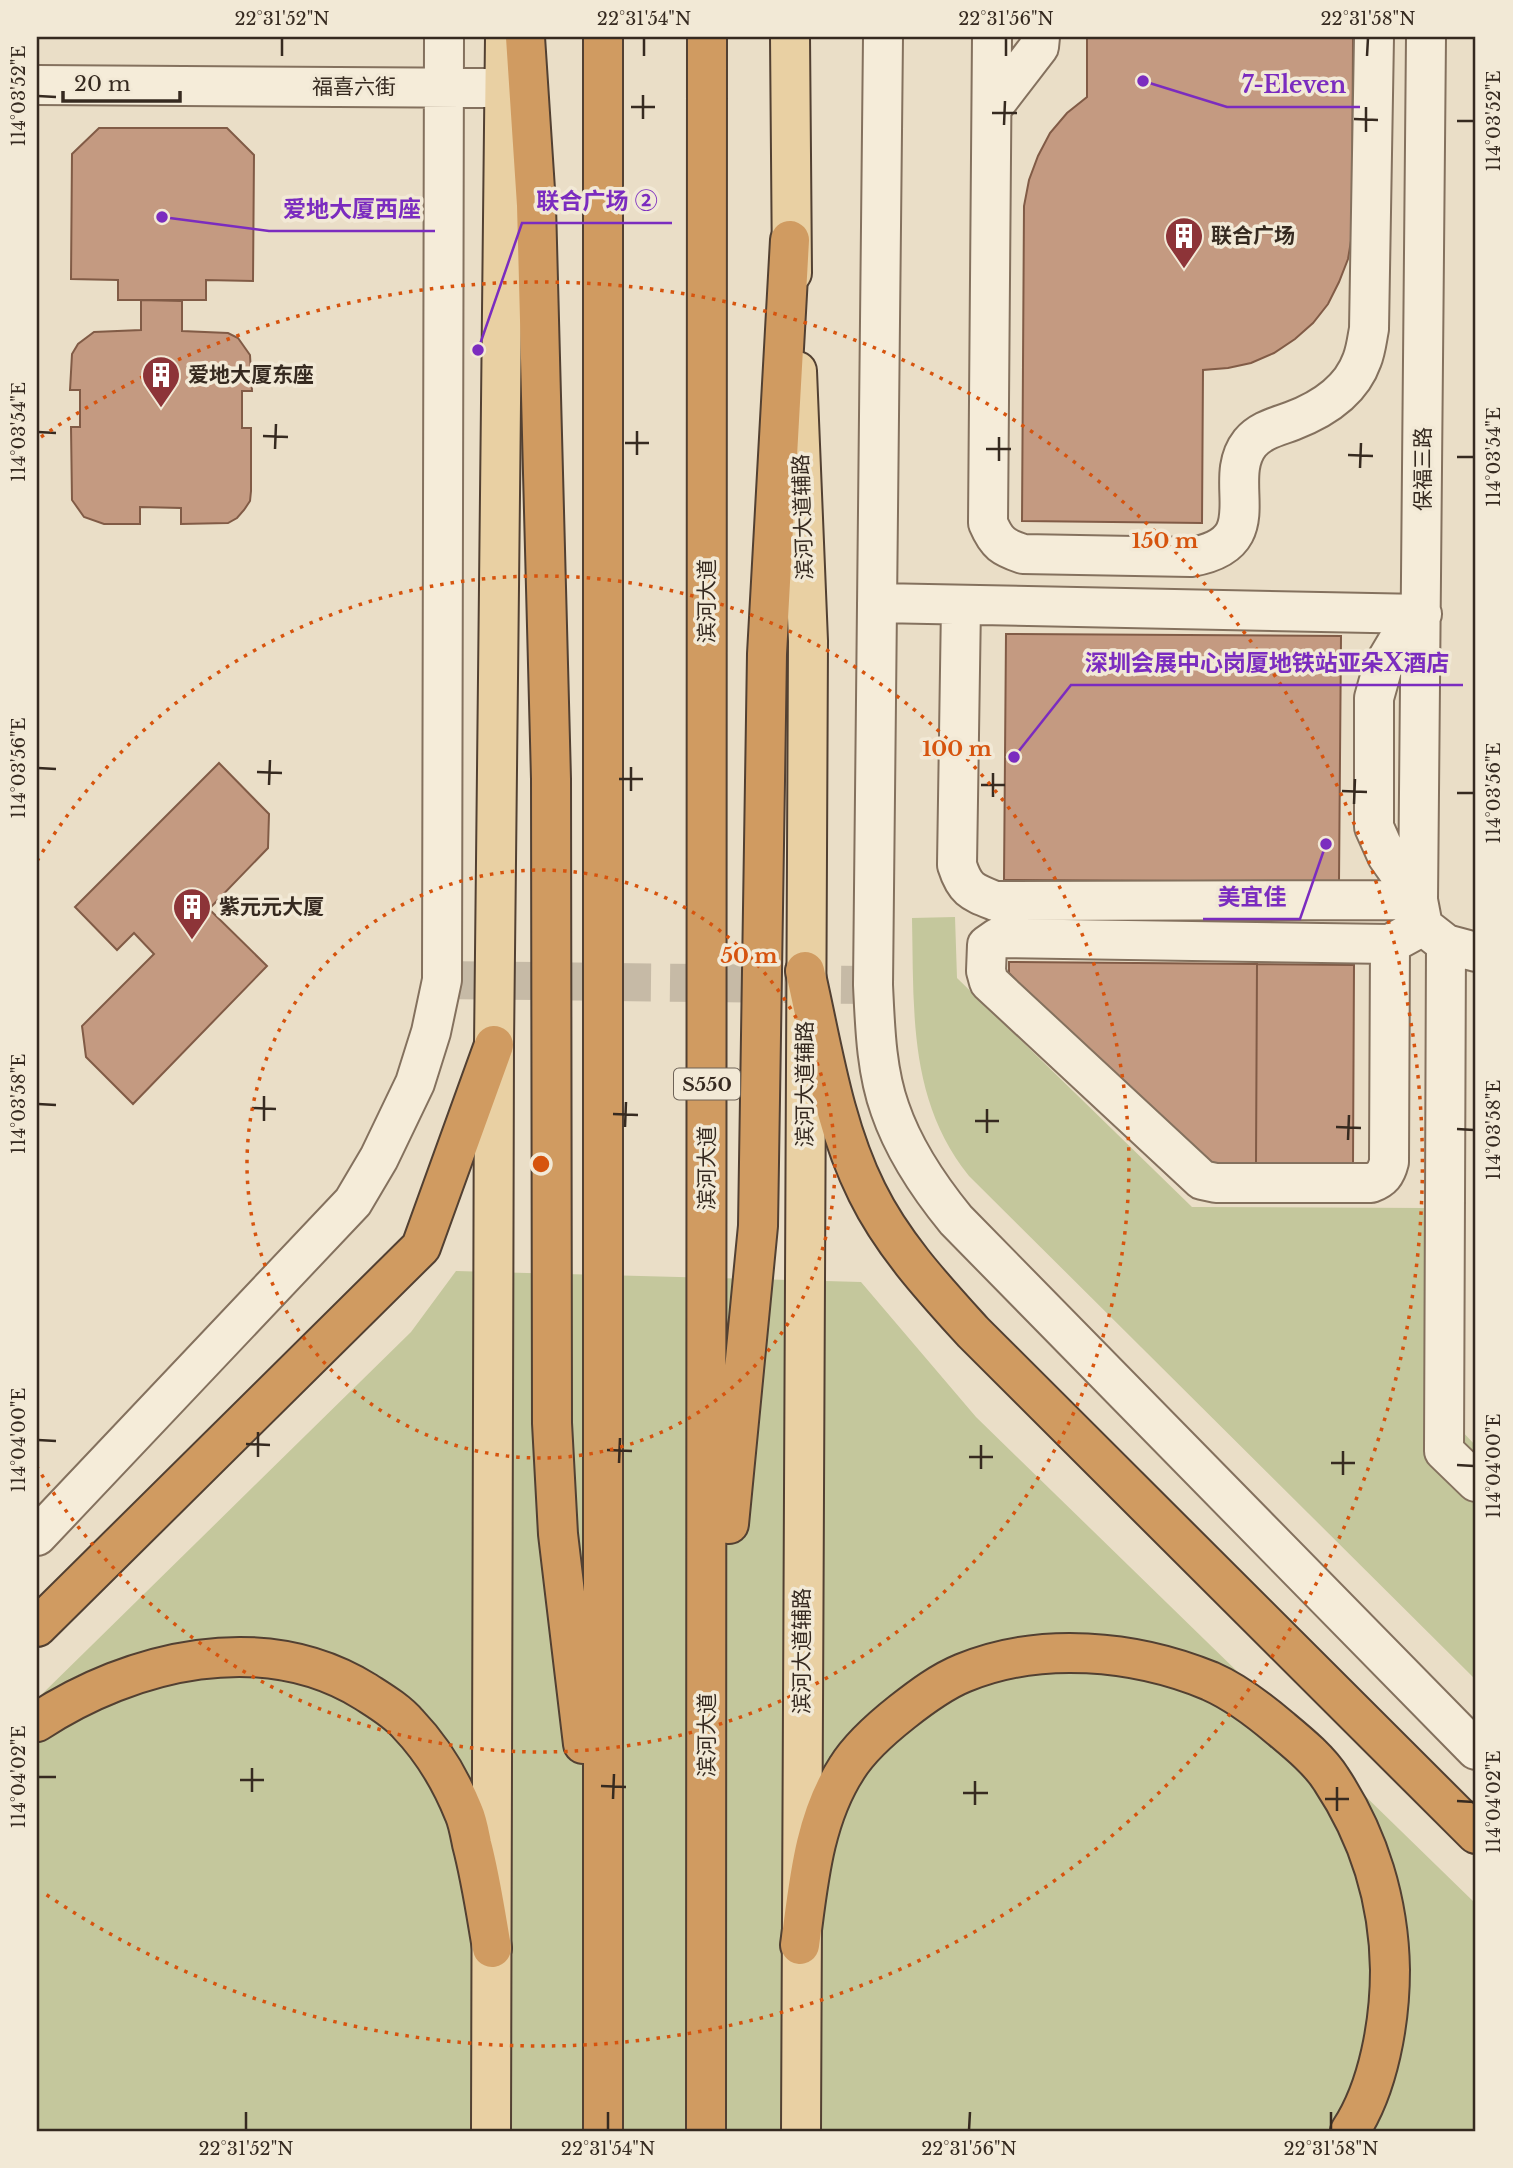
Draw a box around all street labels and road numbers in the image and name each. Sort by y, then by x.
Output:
street label: 福喜六街 [312,74,396,100]
street label: 保福三路 [1410,427,1436,511]
street label: 滨河大道辅路 [788,454,818,580]
street label: 滨河大道 [694,559,720,643]
street label: 滨河大道辅路 [792,1021,818,1147]
road number: S550 [674,1068,740,1100]
street label: 滨河大道 [694,1126,720,1210]
street label: 滨河大道辅路 [789,1588,815,1714]
street label: 滨河大道 [694,1693,720,1777]

